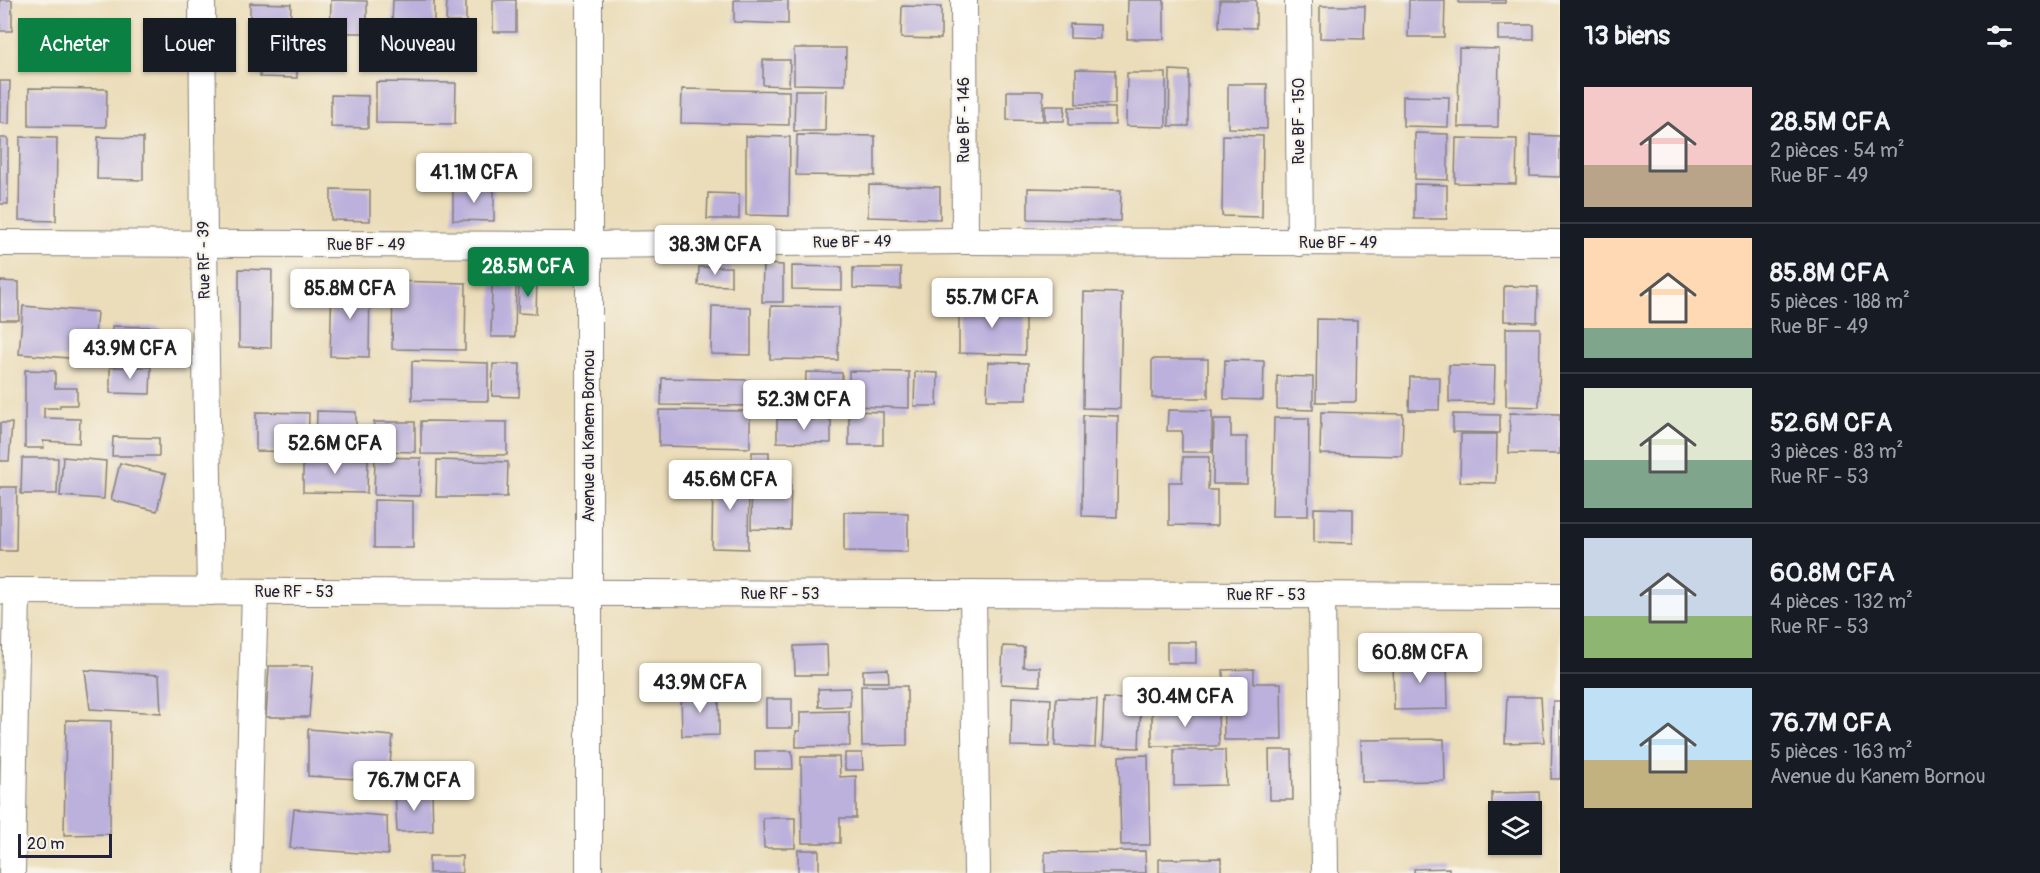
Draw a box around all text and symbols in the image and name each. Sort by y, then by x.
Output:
chip: Acheter [18,18,131,72]
chip: Louer [143,18,236,72]
chip: Filtres [248,18,347,72]
chip: Nouveau [359,18,477,72]
text: 13 biens [1584,20,1670,52]
icon: filters [1983,20,2016,53]
street label: Rue BF - 146 [954,77,974,163]
street label: Rue BF - 150 [1289,77,1309,164]
text: 28.5M CFA [1770,106,1890,138]
icon: home [1632,111,1704,183]
text: 2 pièces · 54 m² [1770,138,1905,163]
pin: 41.1M CFA [405,153,543,204]
text: 41.1M CFA [430,160,518,185]
text: Rue BF - 49 [1770,163,1868,188]
street label: Rue RF - 39 [193,221,215,299]
pin: 38.3M CFA [646,225,784,276]
street label: Rue BF - 49 [813,231,891,253]
text: 38.3M CFA [669,232,761,257]
street label: Rue BF - 49 [1299,233,1377,253]
street label: Rue BF - 49 [327,235,405,255]
pin: 28.5M CFA [459,247,597,298]
text: 28.5M CFA [482,254,574,279]
text: 85.8M CFA [1770,257,1889,289]
icon: home [1632,262,1704,334]
pin: 85.8M CFA [281,269,419,320]
text: 85.8M CFA [304,276,396,301]
pin: 55.7M CFA [923,278,1061,329]
text: 55.7M CFA [946,285,1038,310]
text: 5 pièces · 188 m² [1770,289,1910,314]
text: Rue BF - 49 [1770,314,1868,339]
pin: 43.9M CFA [61,329,199,380]
text: 43.9M CFA [83,336,177,361]
street label: Avenue du Kanem Bornou [579,350,599,522]
pin: 52.3M CFA [735,380,873,431]
text: 52.3M CFA [757,387,851,412]
text: 52.6M CFA [1770,407,1892,439]
icon: home [1632,412,1704,484]
pin: 52.6M CFA [266,424,404,475]
text: 52.6M CFA [288,431,382,456]
text: 3 pièces · 83 m² [1770,439,1903,464]
pin: 45.6M CFA [661,460,799,511]
text: Rue RF - 53 [1770,464,1869,489]
text: 45.6M CFA [683,467,777,492]
text: 60.8M CFA [1770,557,1895,589]
icon: home [1632,562,1704,634]
street label: Rue RF - 53 [255,582,334,602]
street label: Rue RF - 53 [741,584,820,604]
street label: Rue RF - 53 [1227,585,1306,605]
text: 4 pièces · 132 m² [1770,589,1913,614]
text: Rue RF - 53 [1770,614,1869,639]
pin: 60.8M CFA [1351,633,1489,684]
text: 60.8M CFA [1372,640,1468,665]
pin: 43.9M CFA [631,663,769,714]
text: 43.9M CFA [653,670,747,695]
pin: 30.4M CFA [1116,677,1254,728]
text: 30.4M CFA [1137,684,1233,709]
text: 76.7M CFA [1770,707,1891,739]
icon: home [1632,712,1704,784]
text: 5 pièces · 163 m² [1770,739,1913,764]
pin: 76.7M CFA [345,761,483,812]
text: Avenue du Kanem Bornou [1770,764,1986,789]
text: 76.7M CFA [367,768,461,793]
map controls [1488,801,1542,855]
button: layers [1488,801,1542,855]
scale bar [18,831,112,858]
text: 20 m [27,834,65,854]

